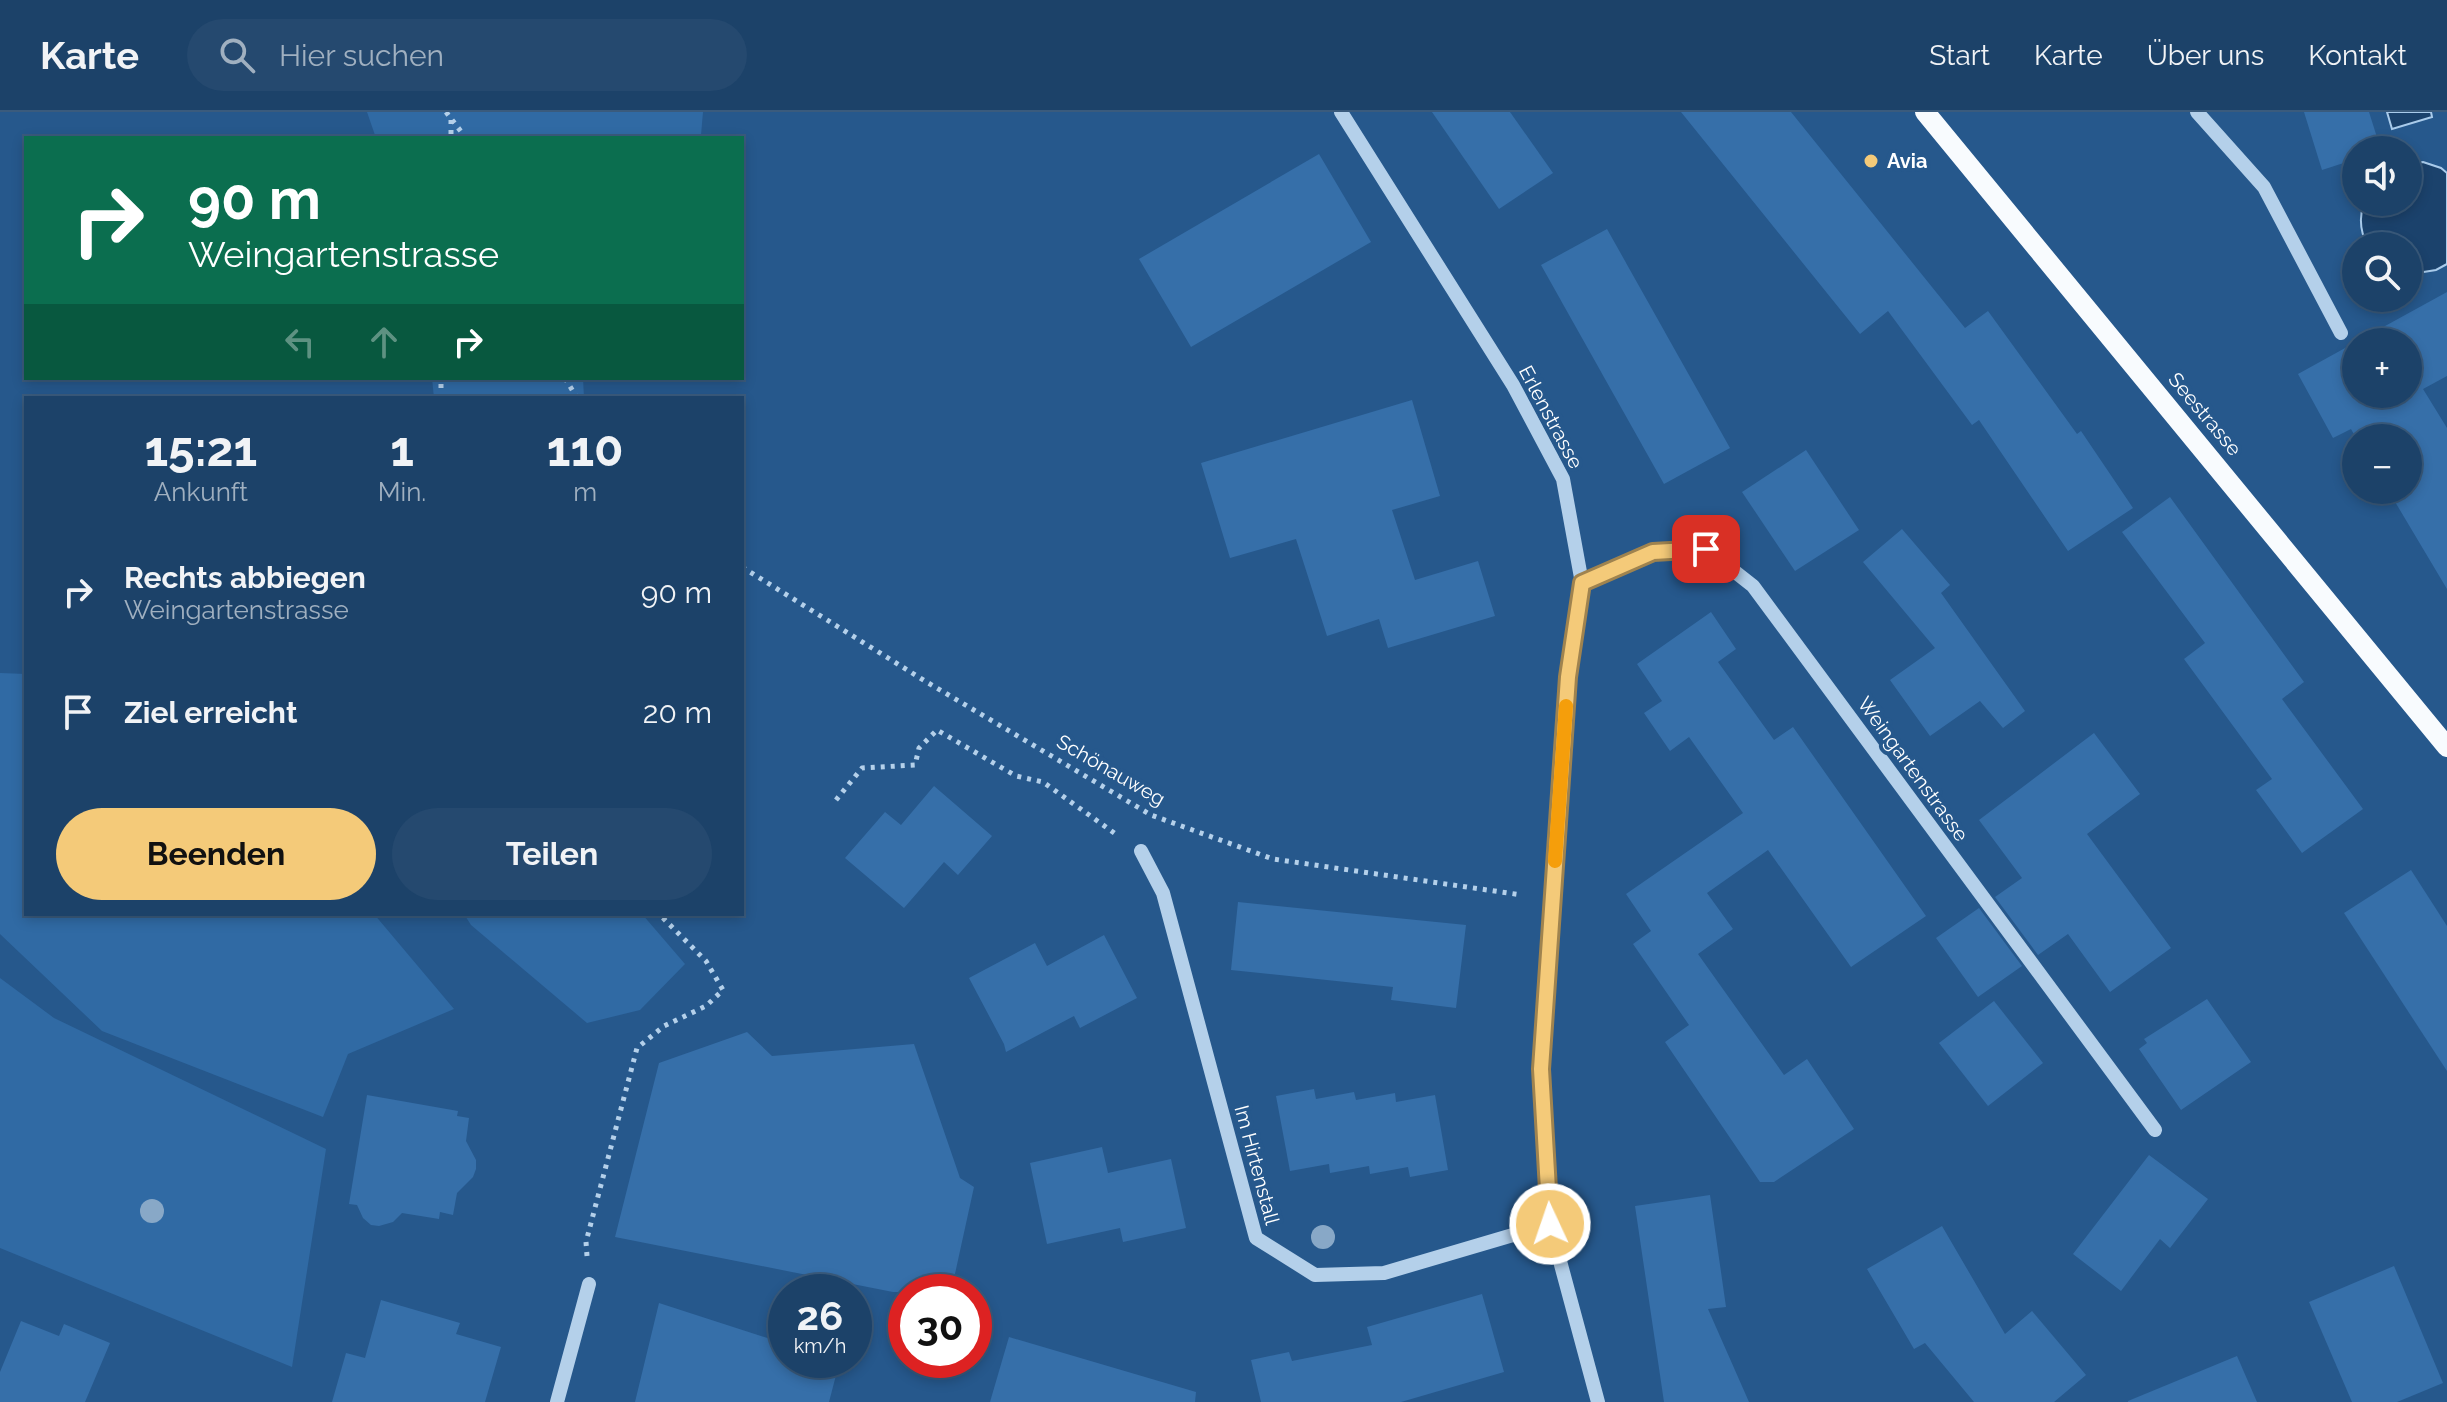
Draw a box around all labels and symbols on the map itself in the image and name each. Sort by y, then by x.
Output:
place label: Avia [1887,149,1927,173]
marker: Avia [1862,152,1880,170]
street label: Erlenstrasse [1514,361,1588,473]
street label: Seestrasse [2163,368,2247,461]
pin [1672,515,1740,583]
street label: Weingartenstrasse [1852,692,1974,846]
street label: Schönauweg [1053,729,1169,811]
street label: Im Hirtenstall [1230,1103,1285,1228]
position arrow [1508,1182,1592,1266]
speed limit sign: 30 [888,1274,992,1378]

